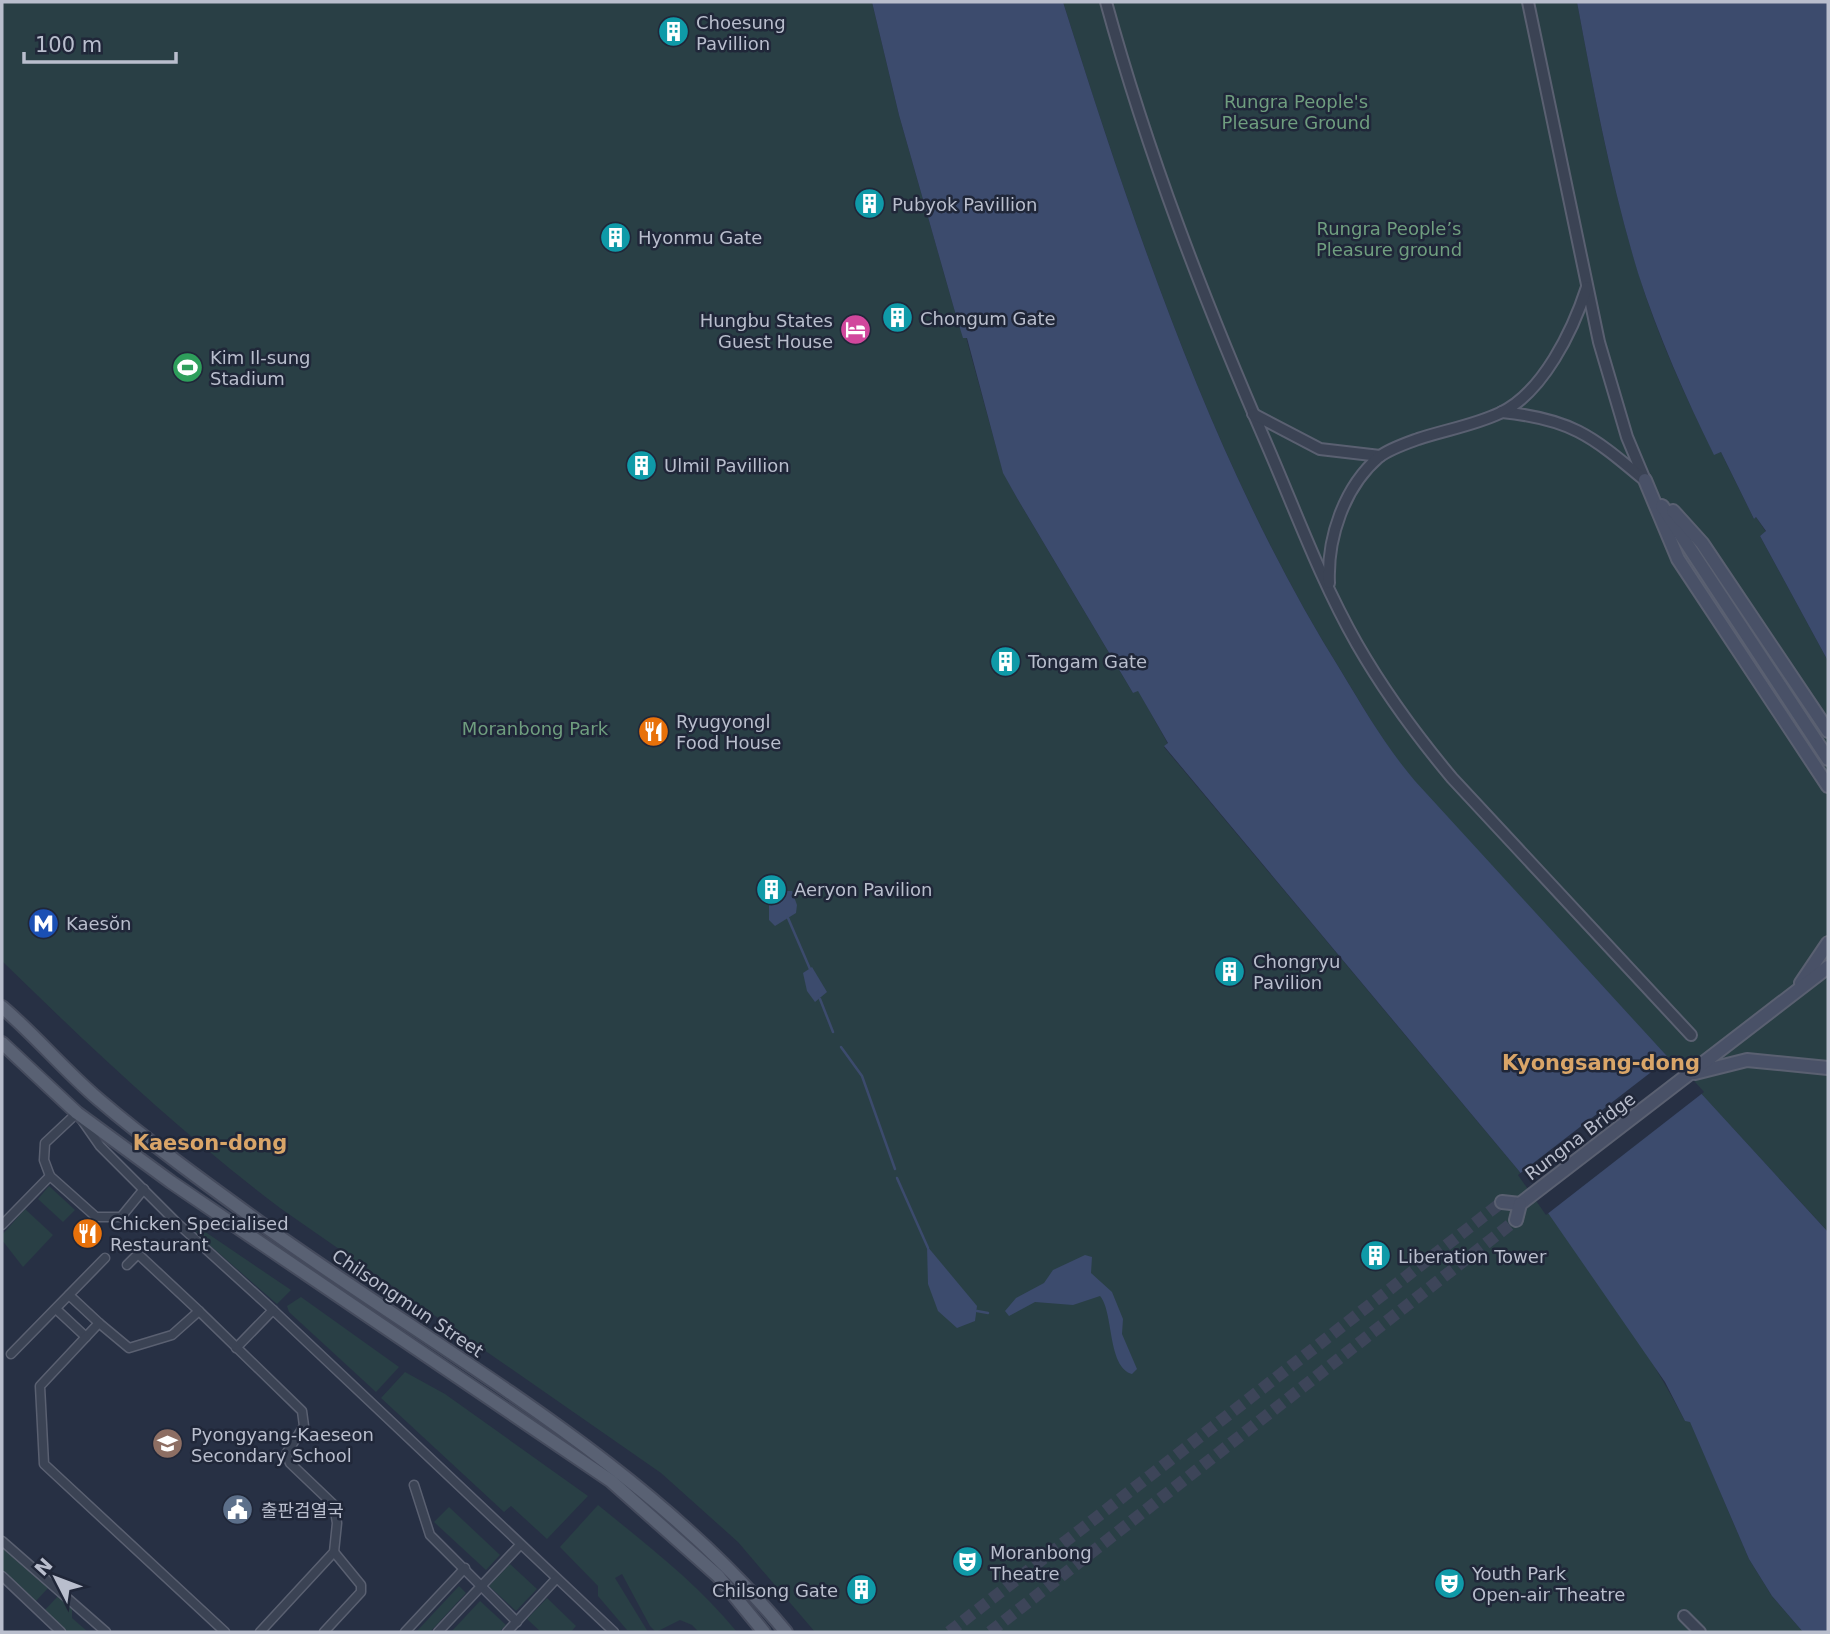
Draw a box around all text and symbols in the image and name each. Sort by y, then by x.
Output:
place label: Choesung Pavillion [696,12,786,54]
building icon: Choesung Pavillion [656,15,690,49]
scale bar [24,21,177,65]
text: 100 m [35,33,102,57]
park label: Rungra People's Pleasure Ground [1222,91,1370,133]
building icon: Pubyok Pavillion [852,187,886,221]
place label: Pubyok Pavillion [892,194,1037,215]
park label: Rungra People’s Pleasure ground [1316,218,1462,260]
building icon: Hyonmu Gate [598,220,632,254]
place label: Hyonmu Gate [638,227,762,248]
building icon: Chongum Gate [880,301,914,335]
place label: Chongum Gate [920,308,1056,329]
place label: Hungbu States Guest House [700,310,833,352]
hotel icon: Hungbu States Guest House [839,313,873,347]
place label: Kim Il-sung Stadium [210,347,311,389]
sports icon: Kim Il-sung Stadium [170,350,204,384]
building icon: Ulmil Pavillion [624,448,658,482]
place label: Ulmil Pavillion [664,455,790,476]
building icon: Tongam Gate [988,644,1022,678]
place label: Tongam Gate [1027,651,1147,672]
place label: Ryugyongl Food House [676,711,781,753]
restaurant icon: Ryugyongl Food House [636,714,670,748]
park label: Moranbong Park [462,718,609,739]
building icon: Aeryon Pavilion [754,872,788,906]
place label: Aeryon Pavilion [794,879,932,900]
metro station icon: Kaesŏn [26,906,60,940]
place label: Kaesŏn [66,913,131,934]
place label: Chongryu Pavilion [1253,951,1340,993]
building icon: Chongryu Pavilion [1213,954,1247,988]
district label: Kyongsang-dong [1502,1051,1700,1075]
street label: Rungna Bridge [1521,1088,1639,1184]
district label: Kaeson-dong [133,1131,287,1155]
place label: Chicken Specialised Restaurant [110,1213,289,1255]
restaurant icon: Chicken Specialised Restaurant [70,1216,104,1250]
building icon: Liberation Tower [1358,1239,1392,1273]
street label: Chilsongmun Street [328,1245,488,1361]
place label: Liberation Tower [1398,1246,1547,1267]
place label: Pyongyang-Kaeseon Secondary School [191,1424,374,1466]
school or university icon: Pyongyang-Kaeseon Secondary School [151,1427,185,1461]
public building icon: 출판검열국 [221,1493,255,1527]
place label: 출판검열국 [261,1500,344,1521]
place label: Moranbong Theatre [989,1542,1092,1584]
north arrow [21,1543,91,1613]
theatre icon: Moranbong Theatre [950,1545,984,1579]
text: N [30,1553,57,1580]
place label: Youth Park Open-air Theatre [1471,1563,1625,1605]
theatre icon: Youth Park Open-air Theatre [1432,1566,1466,1600]
building icon: Chilsong Gate [844,1573,878,1607]
place label: Chilsong Gate [712,1580,838,1601]

